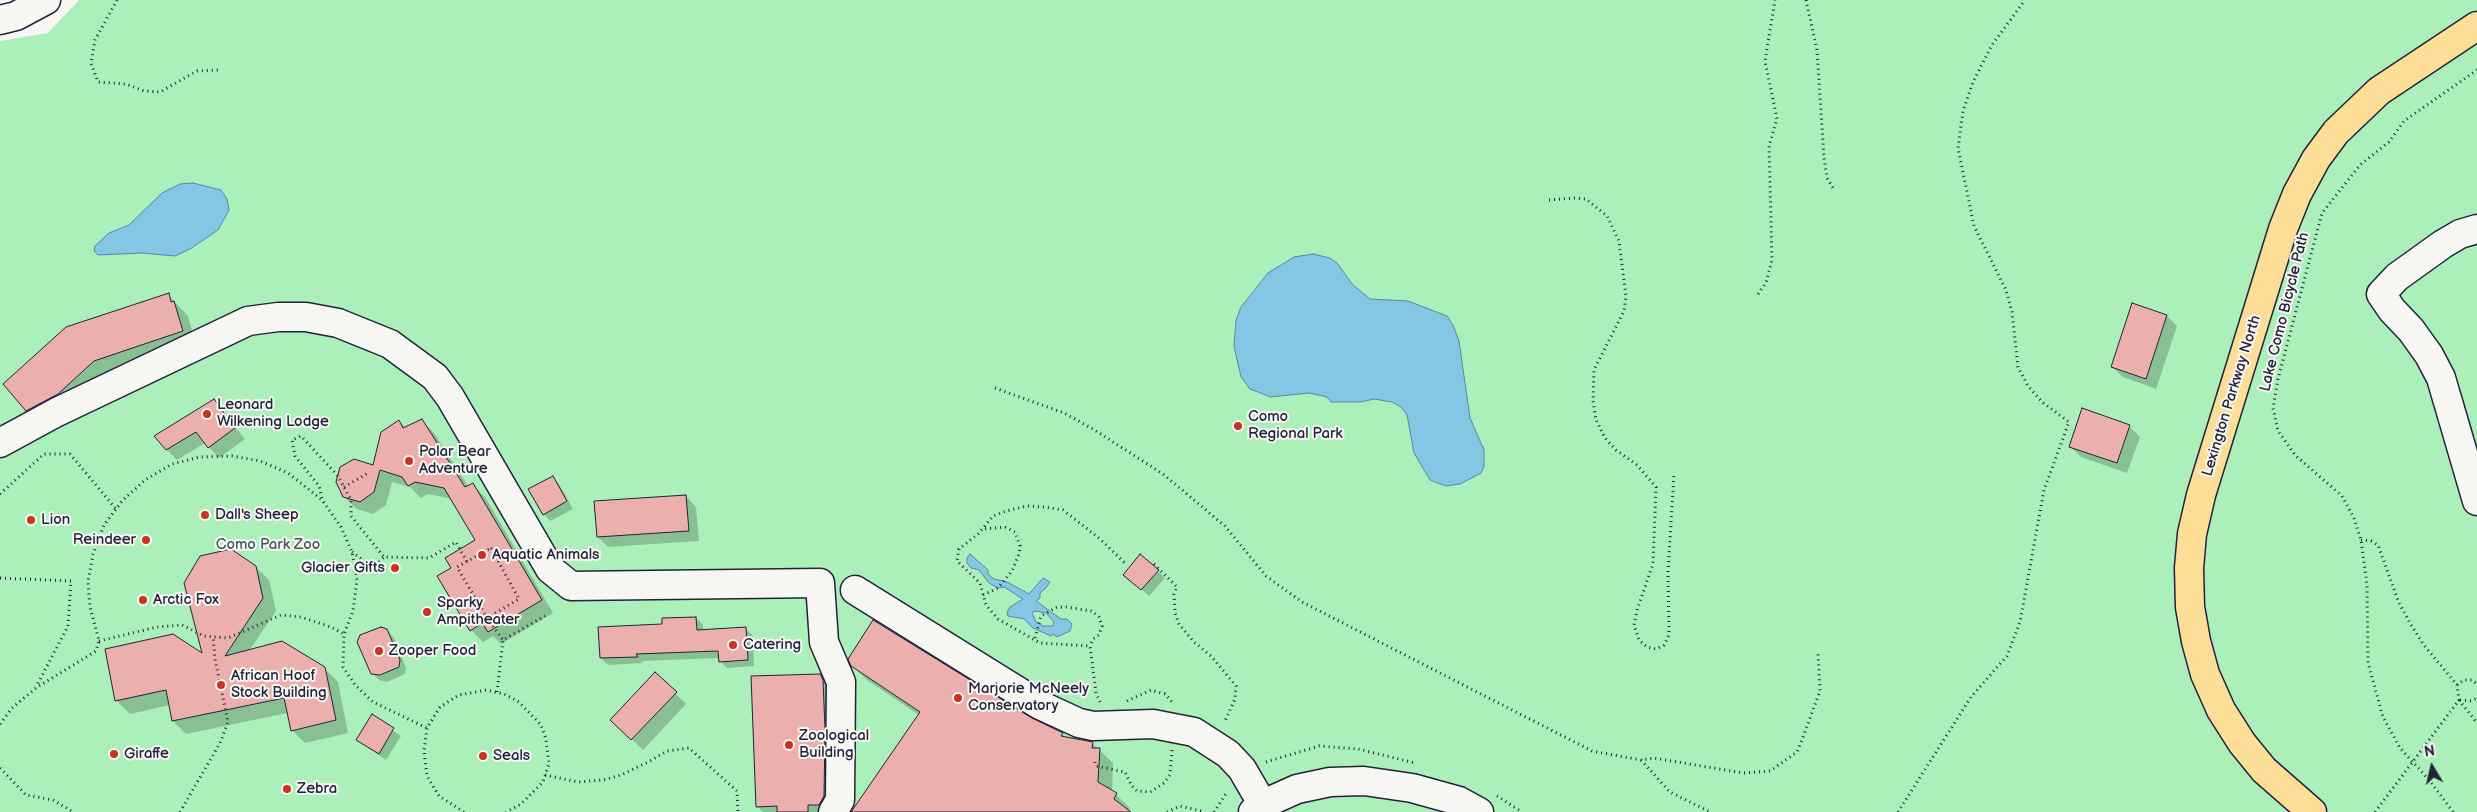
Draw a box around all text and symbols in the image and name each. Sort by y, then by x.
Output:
street label: Lake Como Bicycle Path [2257,231,2313,393]
street label: Lexington Parkway North [2199,313,2265,479]
place label: Leonard Wilkening Lodge [217,396,329,431]
marker: Leonard Wilkening Lodge [201,408,213,420]
place label: Como Regional Park [1248,408,1343,443]
marker: Como Regional Park [1232,420,1244,432]
place label: Polar Bear Adventure [419,443,491,478]
marker: Polar Bear Adventure [403,455,415,467]
place label: Dall's Sheep [215,506,299,524]
marker: Dall's Sheep [199,509,211,521]
place label: Lion [41,511,70,529]
marker: Lion [25,514,37,526]
place label: Reindeer [73,531,136,549]
marker: Reindeer [140,534,152,546]
park label: Como Park Zoo [216,536,320,554]
place label: Aquatic Animals [492,546,599,564]
marker: Aquatic Animals [476,549,488,561]
place label: Glacier Gifts [301,559,385,577]
marker: Glacier Gifts [389,562,401,574]
place label: Arctic Fox [153,591,219,609]
marker: Arctic Fox [137,594,149,606]
place label: Sparky Ampitheater [437,594,520,629]
marker: Sparky Ampitheater [421,606,433,618]
place label: Catering [743,636,801,654]
marker: Catering [727,639,739,651]
place label: Zooper Food [389,642,476,660]
marker: Zooper Food [373,645,385,657]
place label: African Hoof Stock Building [231,667,327,702]
marker: African Hoof Stock Building [215,679,227,691]
place label: Marjorie McNeely Conservatory [968,680,1089,715]
marker: Marjorie McNeely Conservatory [952,692,964,704]
place label: Zoological Building [799,727,869,762]
marker: Zoological Building [783,739,795,751]
north arrow [2407,742,2457,792]
text: N [2423,742,2436,761]
place label: Giraffe [124,745,169,763]
place label: Seals [493,747,530,765]
marker: Giraffe [108,748,120,760]
marker: Seals [477,750,489,762]
place label: Zebra [297,780,337,798]
marker: Zebra [281,783,293,795]

